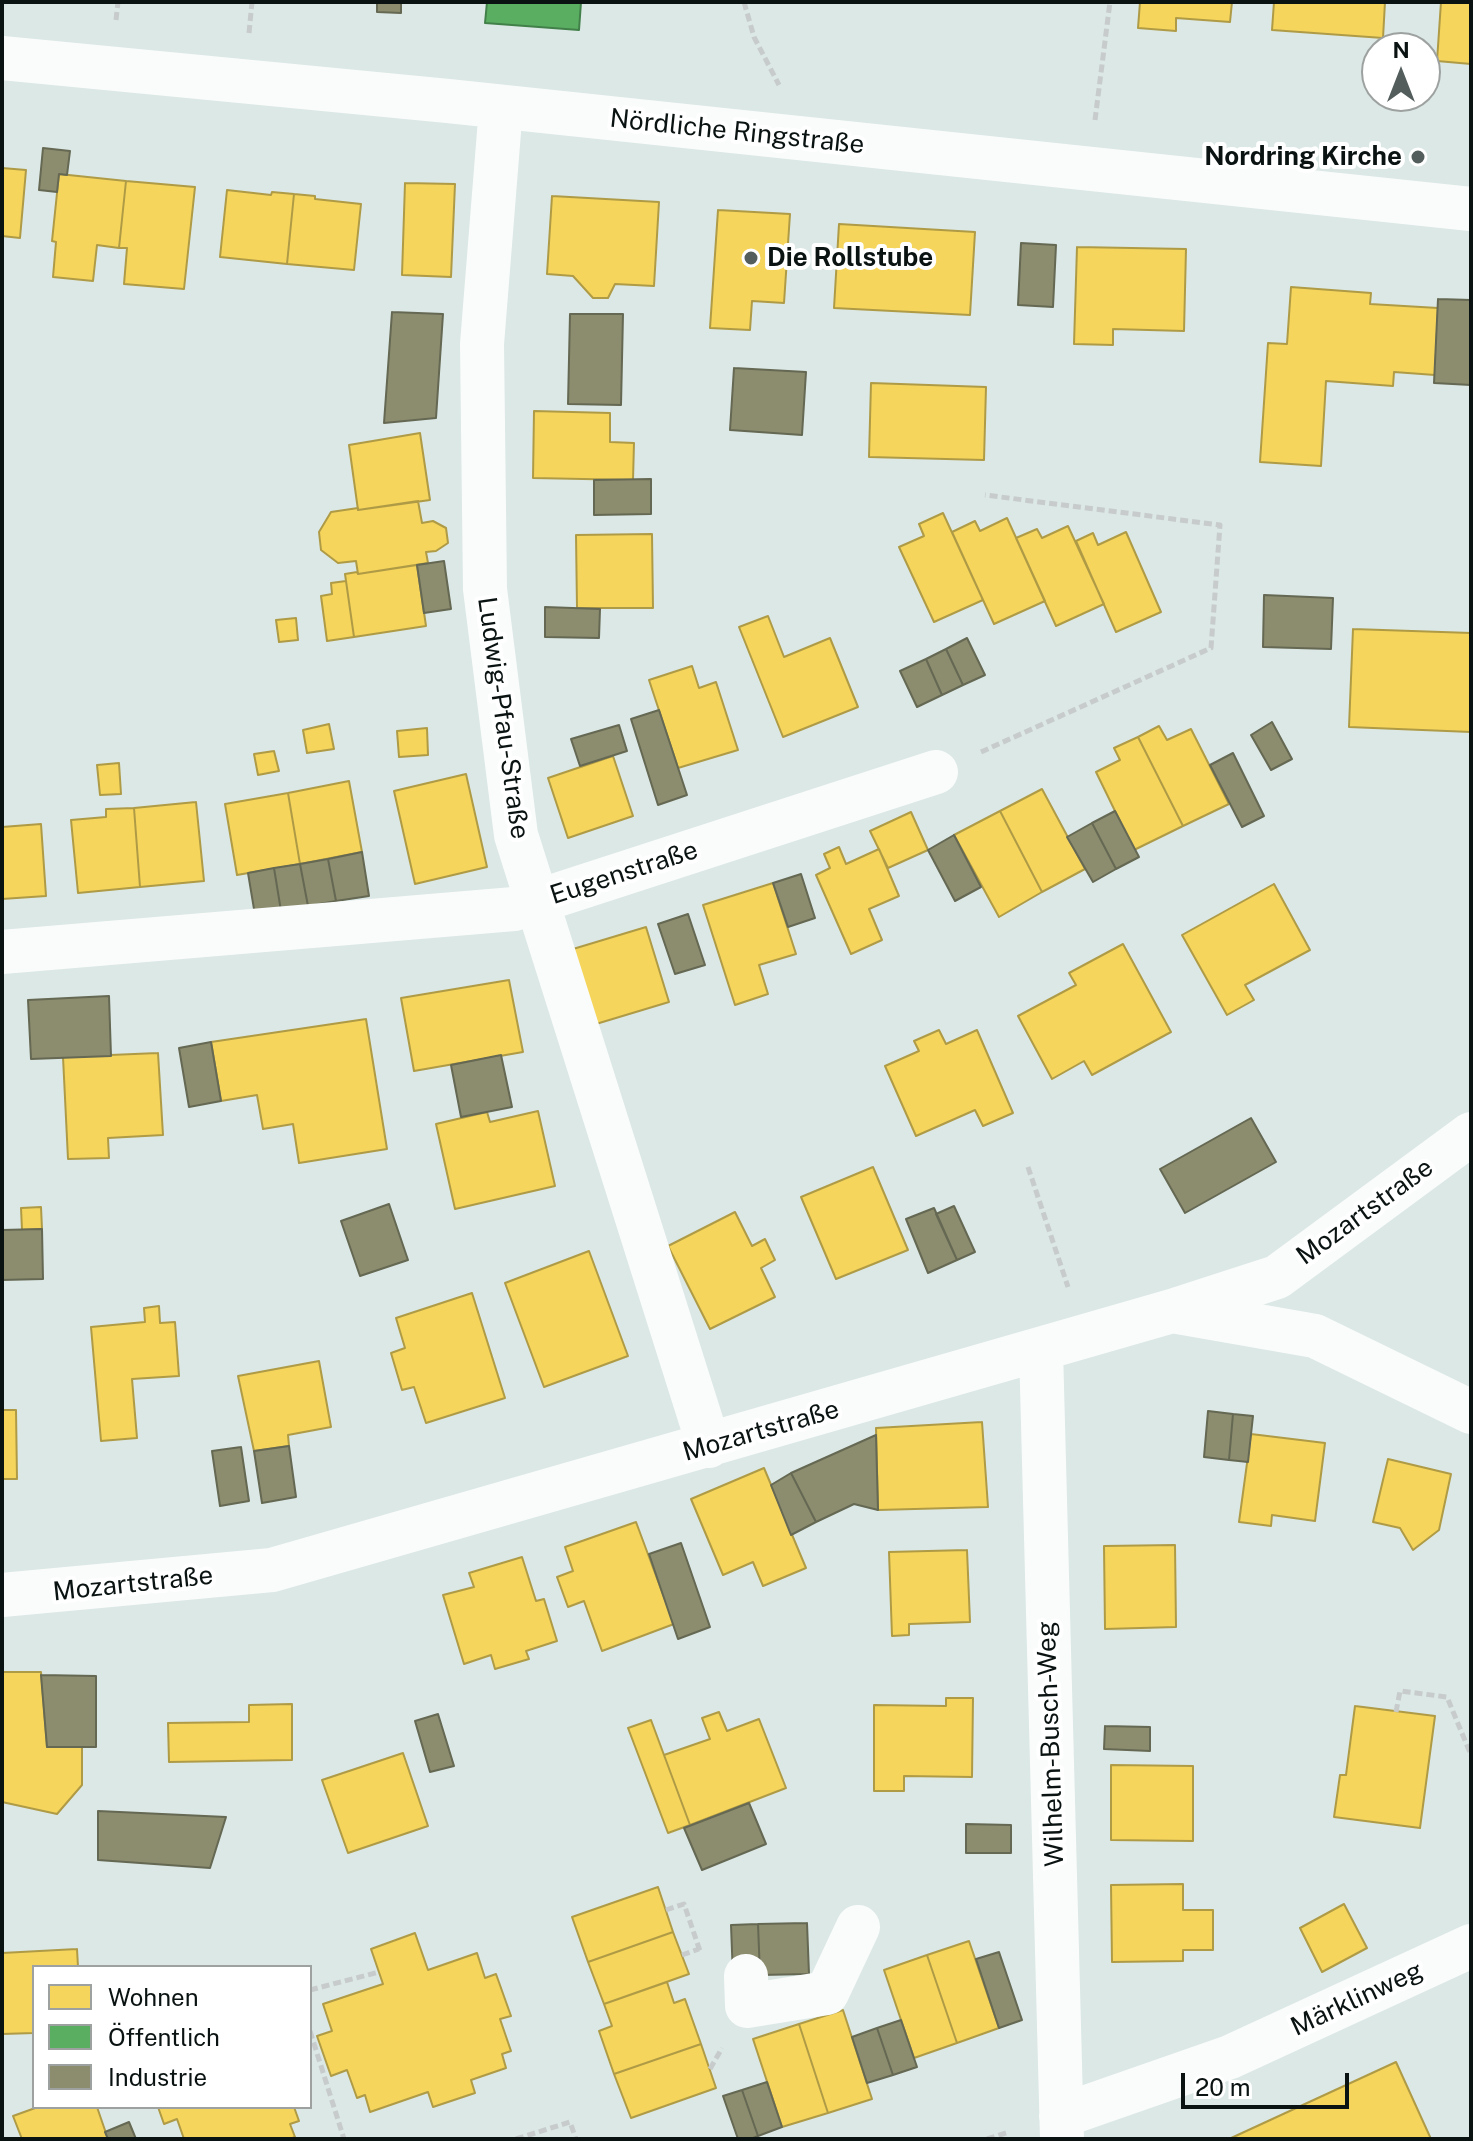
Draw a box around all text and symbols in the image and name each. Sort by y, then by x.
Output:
north arrow [1361,32,1441,112]
text: N [1392,37,1410,63]
street label: Nördliche Ringstraße [608,103,866,161]
place label: Nordring Kirche [1204,141,1402,173]
marker: Nordring Kirche [1409,148,1427,166]
place label: Die Rollstube [767,242,933,274]
marker: Die Rollstube [742,249,760,267]
street label: Ludwig-Pfau-Straße [471,595,535,841]
street label: Eugenstraße [546,834,702,912]
street label: Mozartstraße [1291,1152,1439,1272]
street label: Mozartstraße [679,1394,843,1468]
street label: Mozartstraße [51,1560,215,1608]
street label: Wilhelm-Busch-Weg [1031,1621,1071,1867]
street label: Märklinweg [1286,1955,1428,2043]
legend [32,1965,312,2109]
text: Wohnen [108,1983,199,2011]
text: Öffentlich [108,2023,220,2051]
scale bar [1185,2057,1353,2107]
text: Industrie [108,2063,207,2091]
text: 20 m [1195,2073,1251,2101]

